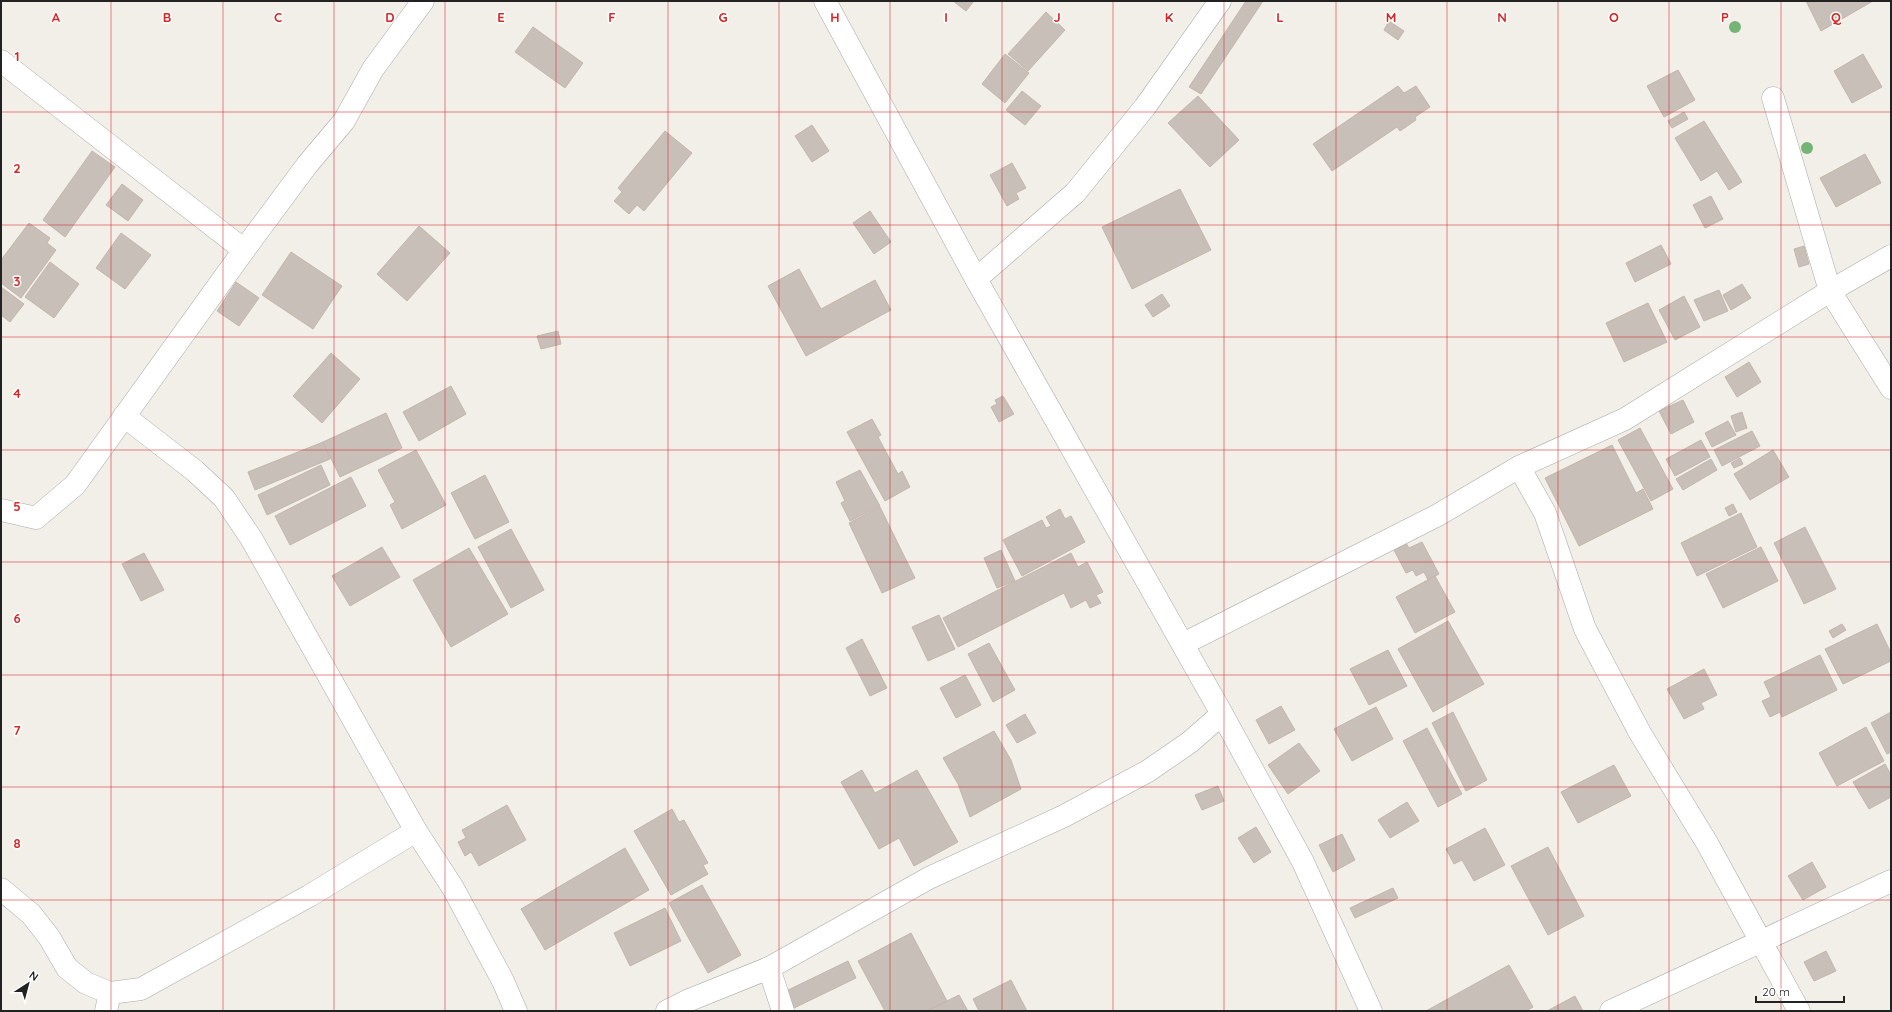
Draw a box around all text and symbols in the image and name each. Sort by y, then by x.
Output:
text: A [52,9,61,25]
text: B [163,9,171,25]
text: C [274,9,282,25]
text: D [385,9,395,25]
text: E [497,9,505,25]
text: F [608,9,616,25]
text: G [718,9,728,25]
text: H [830,9,840,25]
text: I [944,9,948,25]
text: J [1053,9,1061,25]
text: K [1165,9,1174,25]
text: L [1276,9,1284,25]
text: M [1386,9,1396,25]
text: N [1497,9,1507,25]
text: O [1609,9,1619,25]
text: P [1721,9,1729,25]
text: Q [1831,9,1842,25]
text: 1 [14,48,20,64]
text: 2 [13,160,21,176]
text: 3 [14,273,21,289]
text: 4 [13,385,21,401]
text: 5 [13,498,21,514]
text: 6 [13,610,21,626]
text: 7 [13,722,21,738]
text: 8 [13,835,21,851]
north arrow [8,964,48,1004]
text: N [26,968,41,984]
scale bar [1756,978,1844,1004]
text: 20 m [1762,984,1790,999]

